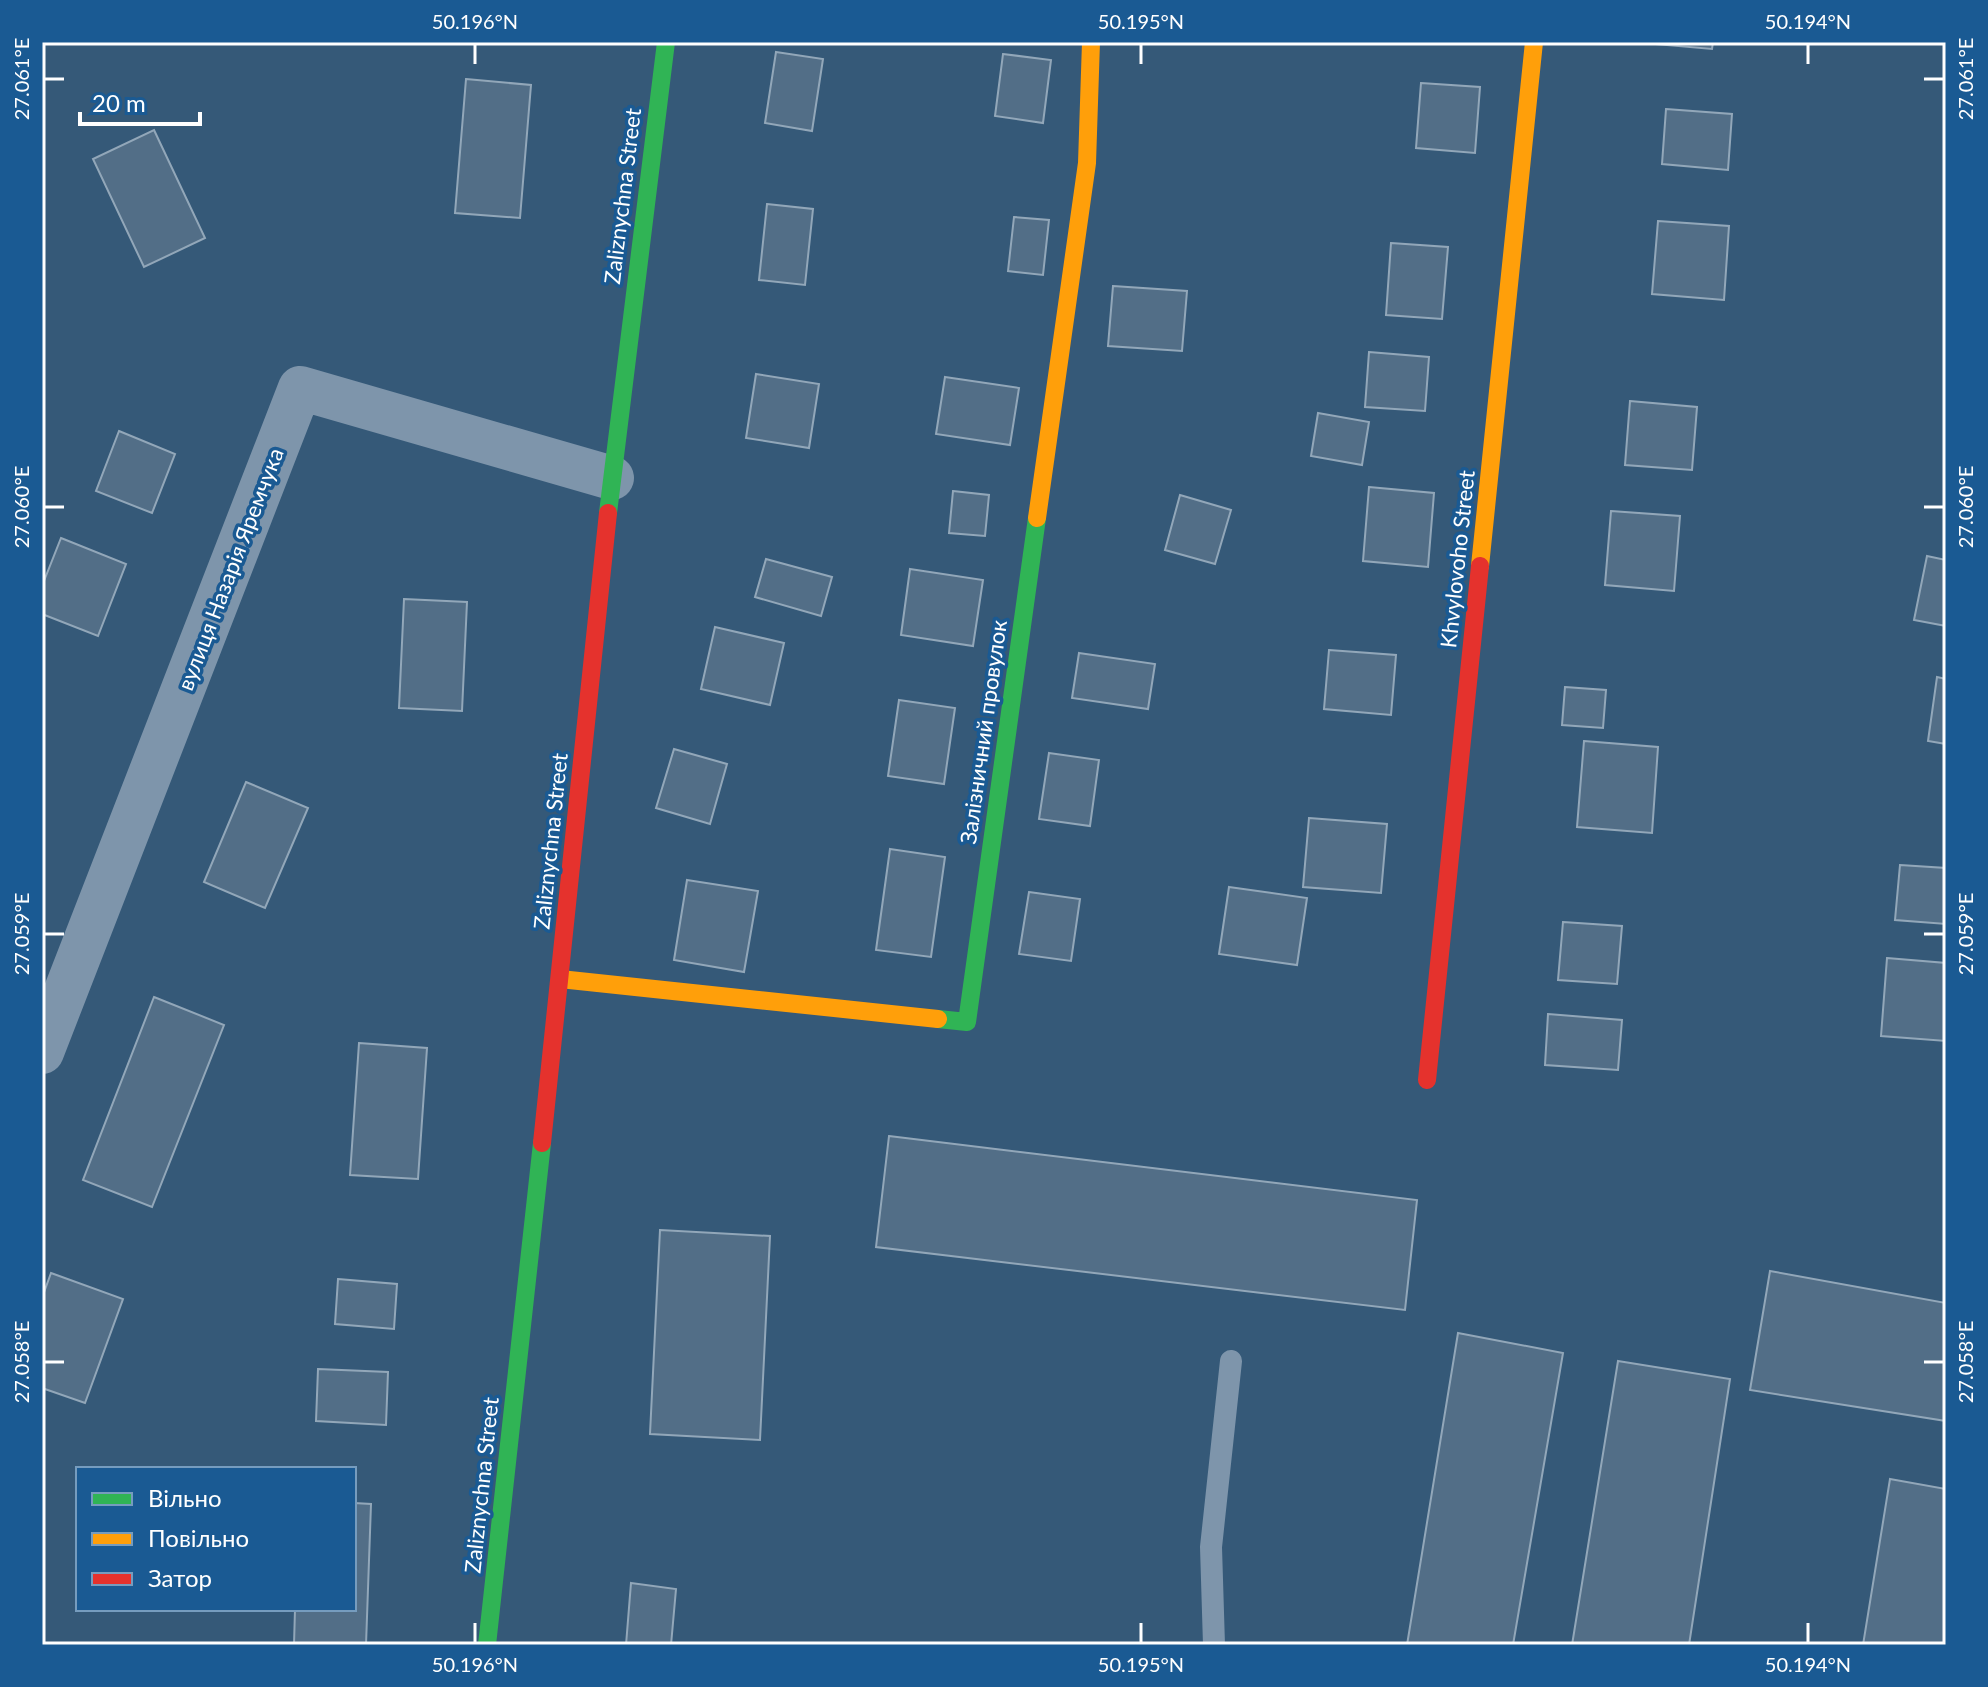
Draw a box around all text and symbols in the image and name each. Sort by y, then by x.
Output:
text: 50.196°N [432,9,518,33]
text: 50.195°N [1098,9,1184,33]
text: 50.194°N [1765,9,1851,33]
text: 27.061°E [9,38,33,120]
text: 27.061°E [1953,38,1977,120]
scale bar [80,76,200,126]
text: 20 m [92,88,146,117]
street label: Zaliznychna Street [598,106,646,286]
street label: вулиця Назарія Яремчука [171,444,289,694]
text: 27.060°E [9,466,33,548]
text: 27.060°E [1953,466,1977,548]
street label: Khvylovoho Street [1434,469,1480,649]
street label: Залізничний провулок [954,618,1012,846]
street label: Zaliznychna Street [527,751,573,930]
text: 27.059°E [9,893,33,975]
text: 27.059°E [1953,893,1977,975]
text: 27.058°E [9,1321,33,1403]
text: 27.058°E [1953,1321,1977,1403]
street label: Zaliznychna Street [458,1395,504,1574]
legend [76,1467,356,1611]
text: Вільно [148,1483,222,1512]
text: Повільно [148,1523,249,1552]
text: Затор [148,1563,212,1592]
text: 50.196°N [432,1652,518,1676]
text: 50.195°N [1098,1652,1184,1676]
text: 50.194°N [1765,1652,1851,1676]

